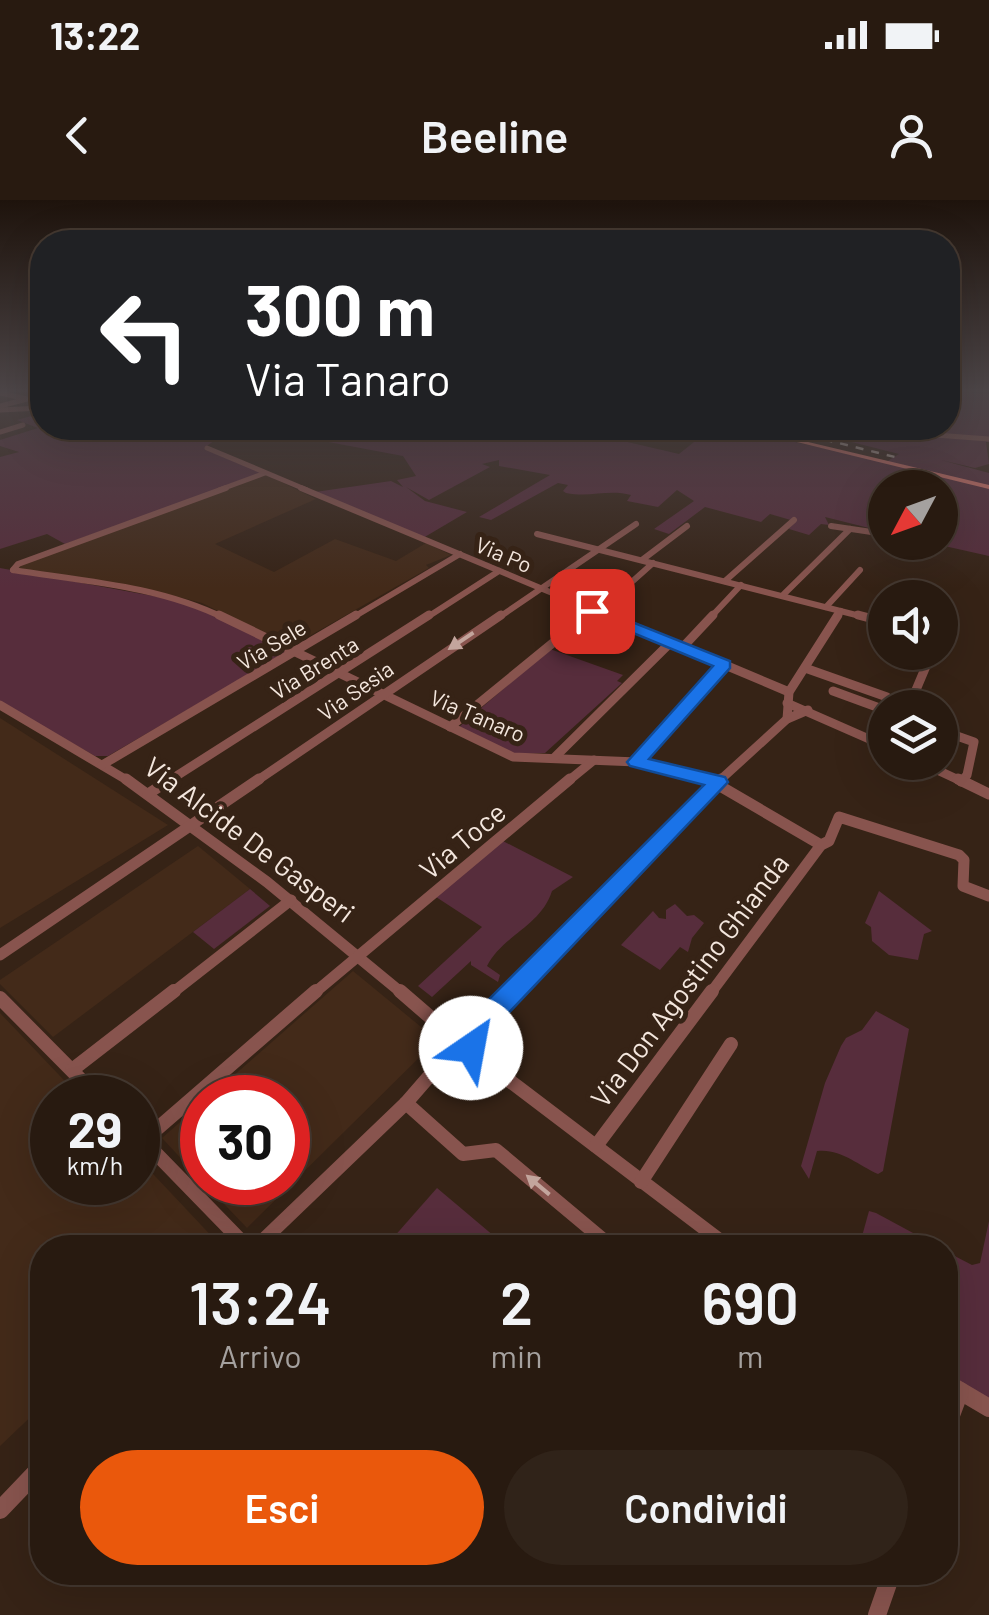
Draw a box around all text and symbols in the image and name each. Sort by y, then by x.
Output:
text: 13:22 [50,12,140,58]
icon: back [50,108,105,163]
text: Beeline [421,108,568,162]
icon: person [884,108,939,163]
text: 300 m [245,266,435,350]
icon: left [80,270,210,400]
text: Via Tanaro [245,351,451,405]
north arrow [868,470,958,560]
map controls [868,470,958,780]
street label: Via Po [472,531,536,577]
pin [550,569,635,654]
button: sound [868,580,958,670]
icon: arrive [565,584,620,639]
street label: Via Sele [232,613,310,675]
street label: Via Brenta [265,630,363,704]
one-way arrow [448,632,475,650]
street label: Via Sesia [312,655,398,725]
street label: Via Tanaro [427,683,529,747]
button: layers [868,690,958,780]
street label: Via Alcide De Gasperi [138,749,362,929]
street label: Via Toce [412,794,512,886]
street label: Via Don Agostino Ghianda [583,847,795,1113]
position arrow [419,996,523,1100]
speed limit sign: 30 [180,1075,310,1205]
text: 29 [68,1098,122,1158]
text: km/h [67,1150,123,1180]
one-way arrow [526,1175,551,1196]
text: 13:24 [189,1265,332,1337]
text: 2 [500,1265,533,1337]
text: 690 [701,1265,799,1337]
text: Arrivo [219,1336,302,1374]
text: min [491,1336,542,1374]
text: m [737,1336,763,1374]
button: Esci [80,1450,484,1565]
button: Condividi [504,1450,908,1565]

